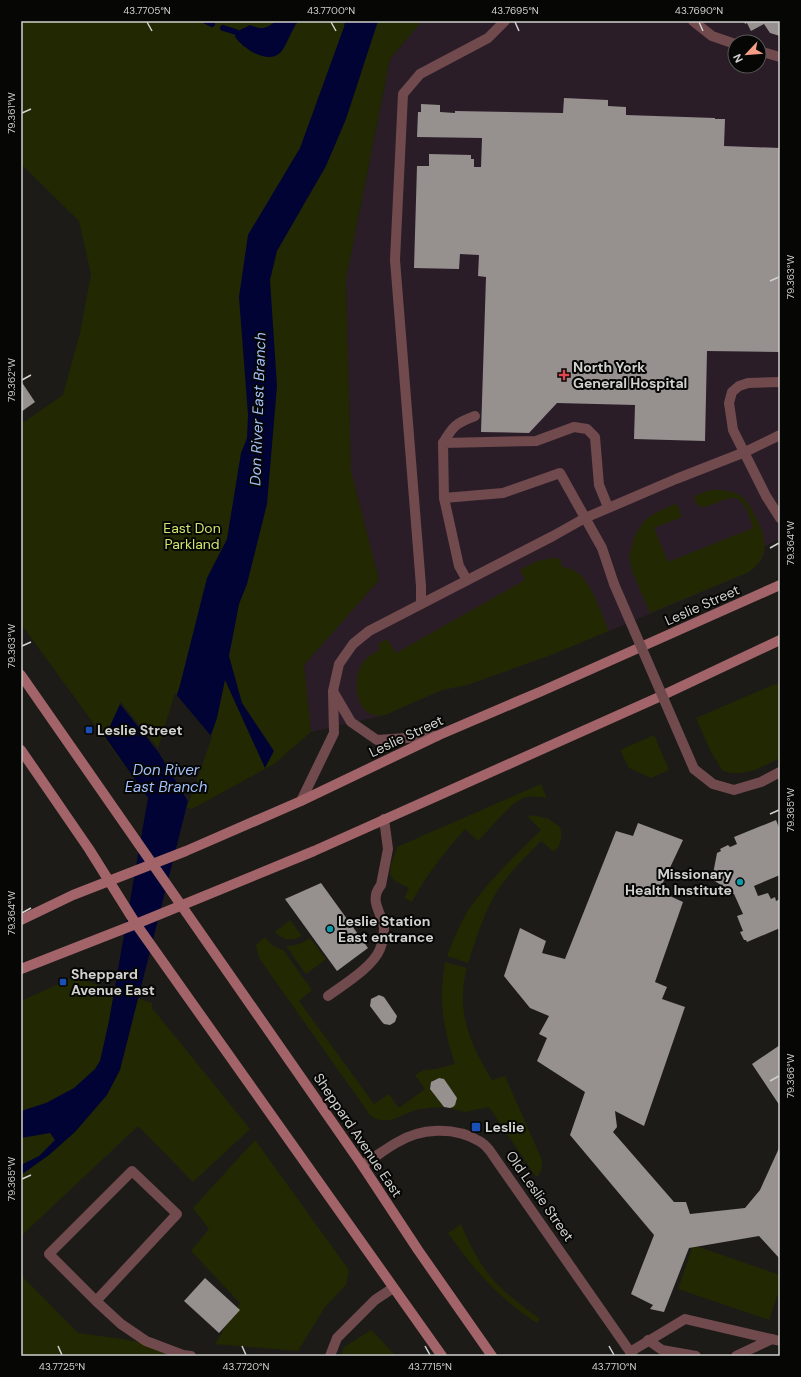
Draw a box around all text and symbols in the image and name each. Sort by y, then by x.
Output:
text: 43.7705°N [123,4,171,17]
text: 43.7700°N [307,4,355,17]
text: 43.7695°N [491,4,539,17]
text: 43.7690°N [675,4,723,17]
north arrow [727,34,767,74]
text: N [730,52,746,65]
text: 79.361°W [5,92,18,134]
text: 79.363°W [784,255,797,299]
water label: Don River East Branch [245,332,271,486]
text: 79.362°W [5,358,18,402]
place label: North York General Hospital [573,358,687,392]
marker: North York General Hospital [558,369,570,381]
park label: East Don Parkland [163,519,221,553]
text: 79.364°W [784,520,797,565]
street label: Leslie Street [662,581,742,629]
text: 79.363°W [5,624,18,668]
street label: Leslie Street [366,711,446,761]
place label: Leslie Street [97,721,183,739]
marker: Leslie Street [84,725,94,735]
water label: Don River East Branch [125,760,208,797]
text: 79.365°W [784,788,797,832]
place label: Missionary Health Institute [625,865,733,899]
marker: Missionary Health Institute [735,877,745,887]
text: 79.364°W [5,890,18,935]
place label: Leslie Station East entrance [338,912,434,946]
marker: Leslie Station East entrance [325,924,335,934]
place label: Sheppard Avenue East [71,965,155,999]
marker: Sheppard Avenue East [58,977,68,987]
text: 79.366°W [784,1053,797,1098]
street label: Sheppard Avenue East [310,1070,406,1200]
place label: Leslie [485,1118,524,1136]
marker: Leslie [470,1121,482,1133]
street label: Old Leslie Street [502,1147,578,1245]
text: 79.365°W [5,1157,18,1201]
text: 43.7725°N [39,1360,85,1373]
text: 43.7720°N [223,1360,270,1373]
text: 43.7715°N [408,1360,452,1373]
text: 43.7710°N [592,1360,636,1373]

